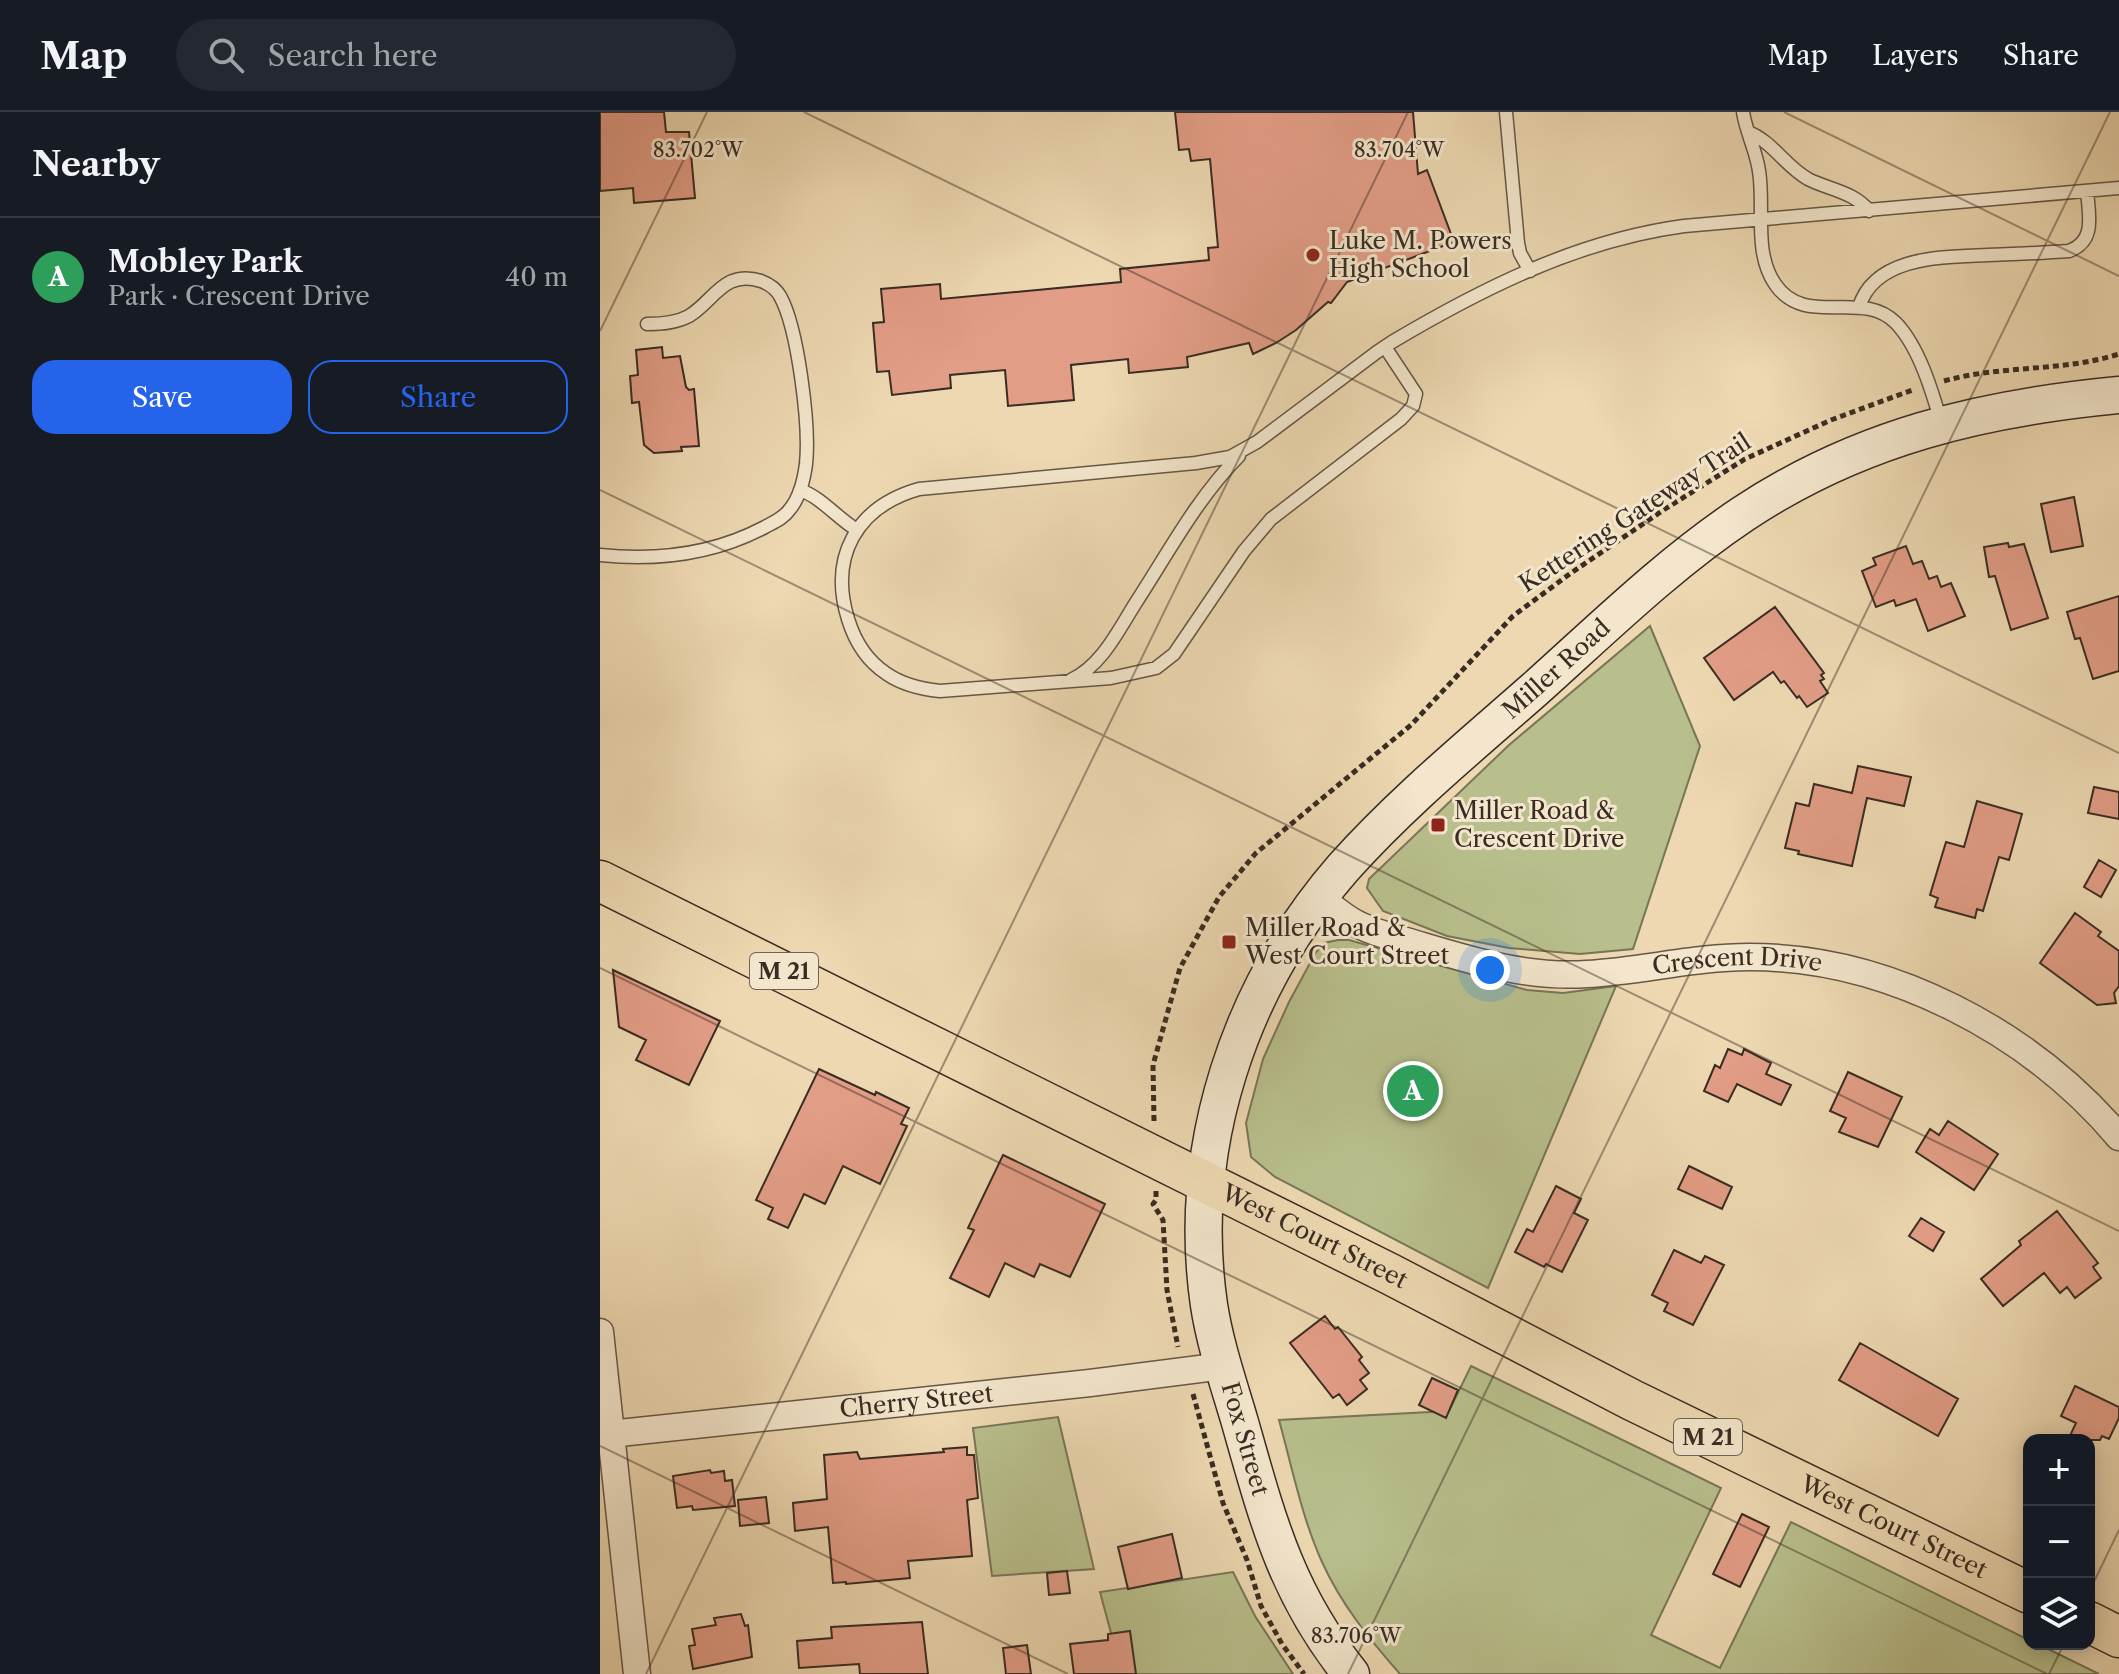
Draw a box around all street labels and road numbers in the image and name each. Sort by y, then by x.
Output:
street label: Kettering Gateway Trail [1514,427,1756,598]
street label: Miller Road [1496,613,1616,725]
street label: Crescent Drive [1650,942,1824,981]
road number: M 21 [750,953,818,989]
street label: West Court Street [1216,1177,1413,1295]
street label: Cherry Street [838,1378,995,1424]
street label: Fox Street [1215,1379,1276,1499]
road number: M 21 [1674,1419,1742,1455]
street label: West Court Street [1795,1469,1992,1585]

